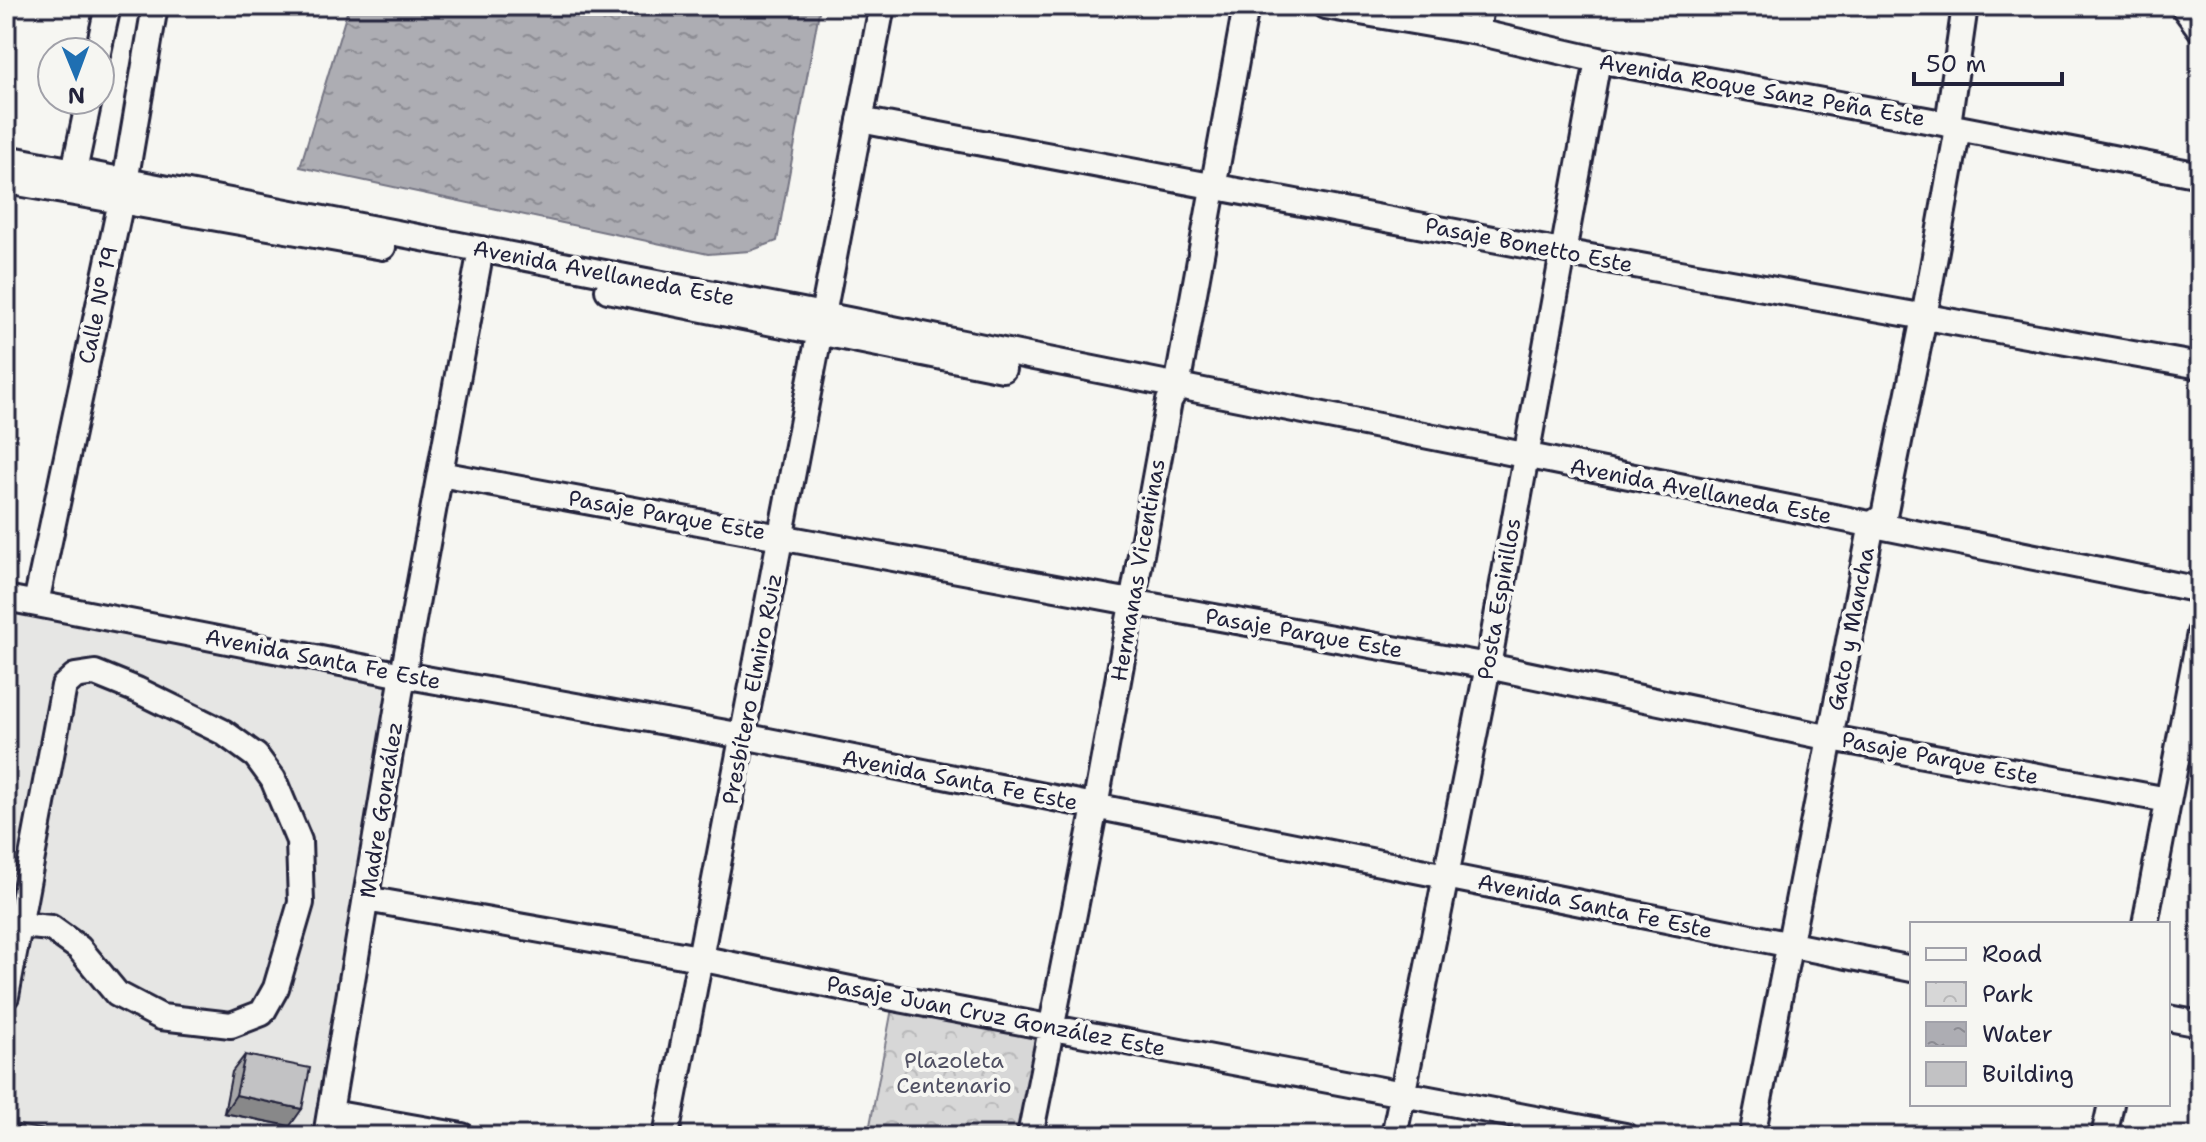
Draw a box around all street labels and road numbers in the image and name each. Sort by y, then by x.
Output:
street label: Avenida Roque Sanz Peña Este [1597,47,1927,133]
street label: Pasaje Bonetto Este [1423,211,1635,279]
street label: Avenida Avellaneda Este [471,233,737,313]
street label: Calle Nº 19 [71,243,125,367]
street label: Avenida Avellaneda Este [1568,451,1834,531]
street label: Hermanas Vicentinas [1104,456,1172,684]
street label: Pasaje Parque Este [566,483,768,547]
street label: Posta Espinillos [1470,516,1528,682]
street label: Gato y Mancha [1821,545,1881,713]
street label: Presbítero Elmiro Ruiz [715,571,789,807]
street label: Pasaje Parque Este [1203,601,1405,665]
street label: Avenida Santa Fe Este [203,622,443,696]
street label: Madre González [353,720,409,900]
street label: Pasaje Parque Este [1839,725,2041,791]
street label: Avenida Santa Fe Este [840,743,1080,817]
street label: Avenida Santa Fe Este [1475,867,1715,945]
street label: Pasaje Juan Cruz González Este [824,969,1168,1063]

